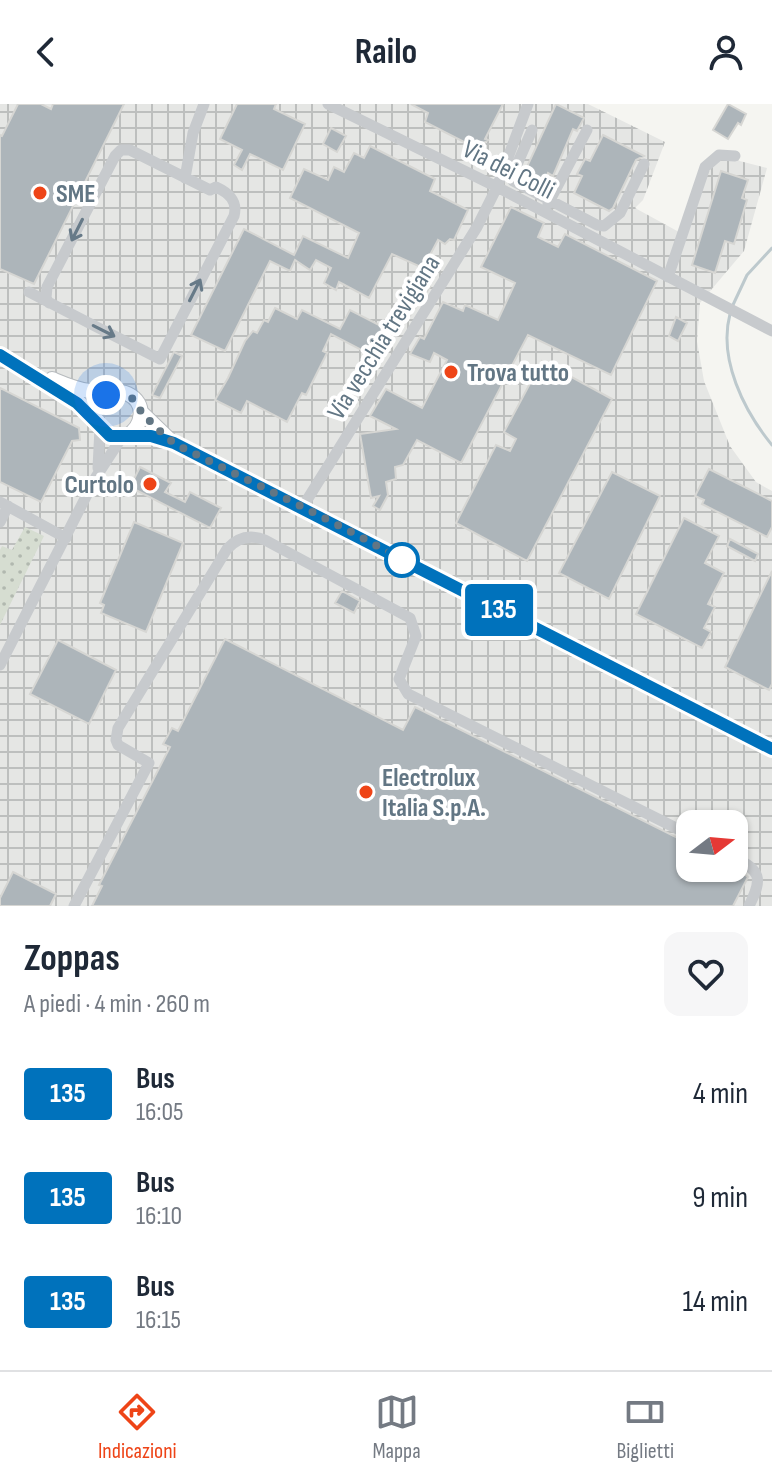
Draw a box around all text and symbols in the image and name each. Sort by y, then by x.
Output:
icon: back [24,30,68,74]
icon: person [704,30,748,74]
text: Railo [355,31,417,74]
street label: Via dei Colli [457,134,560,207]
place label: SME [56,179,95,210]
marker: SME [31,184,49,202]
one-way arrow [69,217,84,241]
street label: Via vecchia trevigiana [321,250,447,426]
one-way arrow [188,279,204,303]
one-way arrow [92,324,116,339]
place label: Trova tutto [467,358,569,389]
marker: Trova tutto [442,363,460,381]
your location [86,375,126,415]
place label: Curtolo [65,470,134,501]
marker: Curtolo [141,475,159,493]
unlabelled marker [385,543,419,577]
line badge: 135 [453,584,545,636]
text: 135 [481,593,517,626]
place label: Electrolux Italia S.p.A. [382,763,486,824]
marker: Electrolux Italia S.p.A. [357,783,375,801]
north arrow [676,810,748,882]
map controls [676,810,748,882]
button: heart [664,932,748,1016]
text: Zoppas [24,936,120,981]
text: A piedi · 4 min · 260 m [24,989,210,1020]
text: Bus [136,1061,175,1097]
text: 4 min [693,1076,748,1112]
text: 135 [50,1077,86,1110]
text: 16:05 [136,1097,183,1128]
text: Bus [136,1165,175,1201]
text: 9 min [692,1180,748,1216]
text: 135 [50,1181,86,1214]
text: 16:10 [136,1201,182,1232]
text: Bus [136,1269,175,1305]
text: 14 min [683,1284,748,1320]
text: 135 [50,1285,86,1318]
text: 16:15 [136,1305,181,1336]
tab: Indicazioni [98,1390,177,1465]
tab: Mappa [372,1390,421,1465]
tab: Biglietti [616,1390,674,1465]

